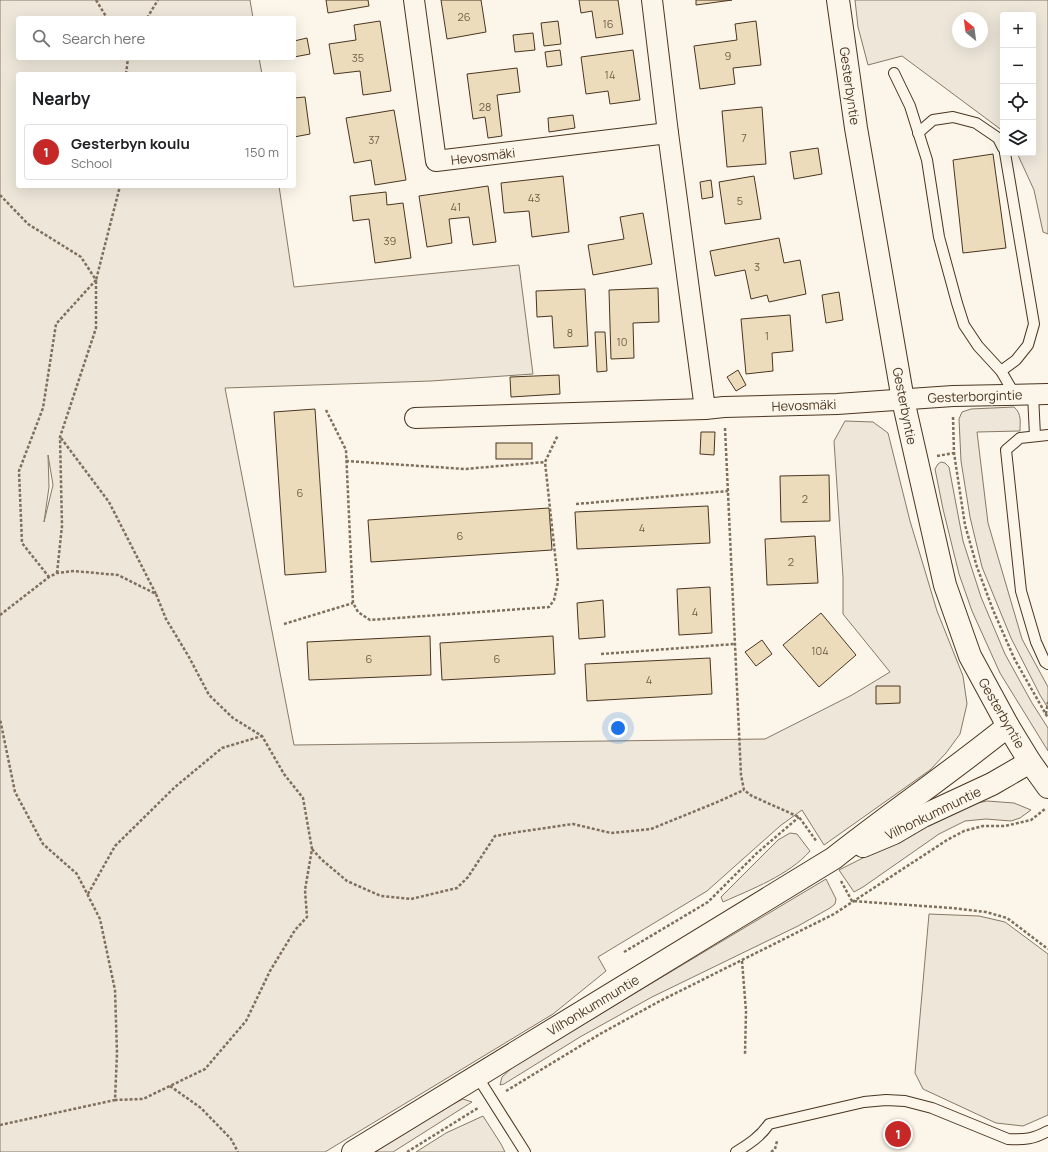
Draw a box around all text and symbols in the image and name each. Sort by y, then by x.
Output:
house number: 26 [457,9,471,24]
north arrow [952,12,988,48]
map controls [1000,12,1036,156]
button: + [1000,12,1036,48]
search box [16,16,296,60]
house number: 16 [602,16,614,31]
icon: search [30,27,52,49]
text: Search here [62,28,145,49]
street label: Gesterbyntie [836,46,864,127]
house number: 9 [725,48,732,63]
button: − [1000,48,1036,84]
house number: 35 [352,50,364,65]
house number: 14 [605,67,615,82]
button: locate [1000,84,1036,120]
text: Nearby [32,87,90,110]
house number: 28 [479,99,491,114]
button: layers [1000,120,1036,156]
house number: 7 [741,130,747,145]
house number: 37 [368,132,380,147]
text: Gesterbyn koulu [71,133,190,154]
text: 1 [43,143,49,161]
text: 150 m [245,143,279,161]
street label: Hevosmäki [450,143,516,169]
text: School [71,154,112,172]
house number: 43 [528,190,540,205]
house number: 5 [737,193,743,208]
house number: 41 [451,199,461,214]
house number: 39 [384,233,397,248]
house number: 3 [754,259,760,274]
house number: 8 [567,325,573,340]
house number: 1 [765,328,769,343]
house number: 10 [616,334,628,349]
street label: Gesterbyntie [889,366,921,447]
street label: Gesterborgintie [927,385,1023,407]
street label: Hevosmäki [771,395,837,415]
house number: 6 [297,485,304,500]
house number: 2 [802,491,808,506]
house number: 4 [639,520,645,535]
house number: 6 [457,528,464,543]
house number: 2 [788,554,794,569]
house number: 4 [692,604,698,619]
house number: 104 [811,643,829,658]
house number: 6 [366,651,373,666]
house number: 6 [494,651,501,666]
house number: 4 [646,672,652,687]
street label: Gesterbyntie [975,674,1030,752]
your location [608,718,628,738]
street label: Vilhonkummuntie [882,782,984,844]
street label: Vilhonkummuntie [544,970,643,1040]
pin: 1 [885,1119,911,1149]

